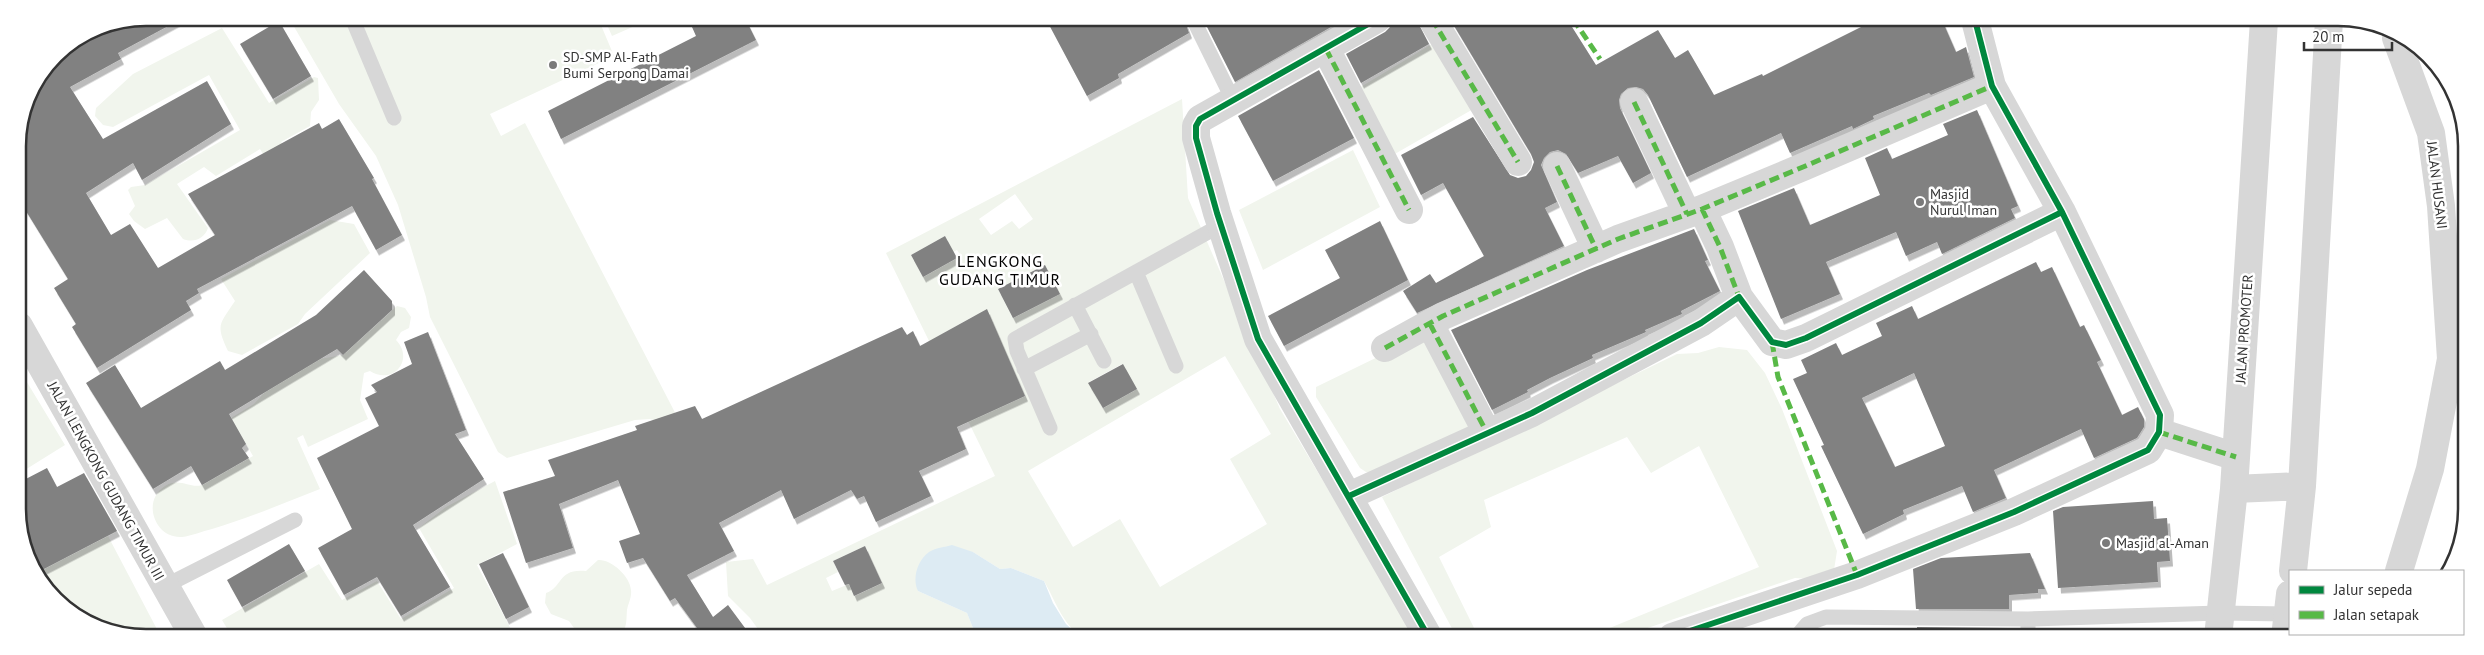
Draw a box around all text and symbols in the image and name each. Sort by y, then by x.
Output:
scale bar [2304,20,2392,52]
text: 20 m [2312,27,2345,46]
place label: SD-SMP Al-Fath Bumi Serpong Damai [563,48,689,82]
marker: SD-SMP Al-Fath Bumi Serpong Damai [547,59,559,71]
street label: JALAN HUSANI [2423,139,2451,230]
place label: Masjid Nurul Iman [1930,185,1997,219]
marker: Masjid Nurul Iman [1914,196,1926,208]
district label: LENGKONG GUDANG TIMUR [939,251,1061,289]
street label: JALAN PROMOTER [2231,274,2257,385]
street label: JALAN LENGKONG GUDANG TIMUR III [43,377,168,584]
place label: Masjid al-Aman [2116,534,2209,552]
marker: Masjid al-Aman [2100,537,2112,549]
legend [2289,570,2464,635]
text: Jalur sepeda [2333,580,2413,599]
text: Jalan setapak [2333,605,2420,624]

